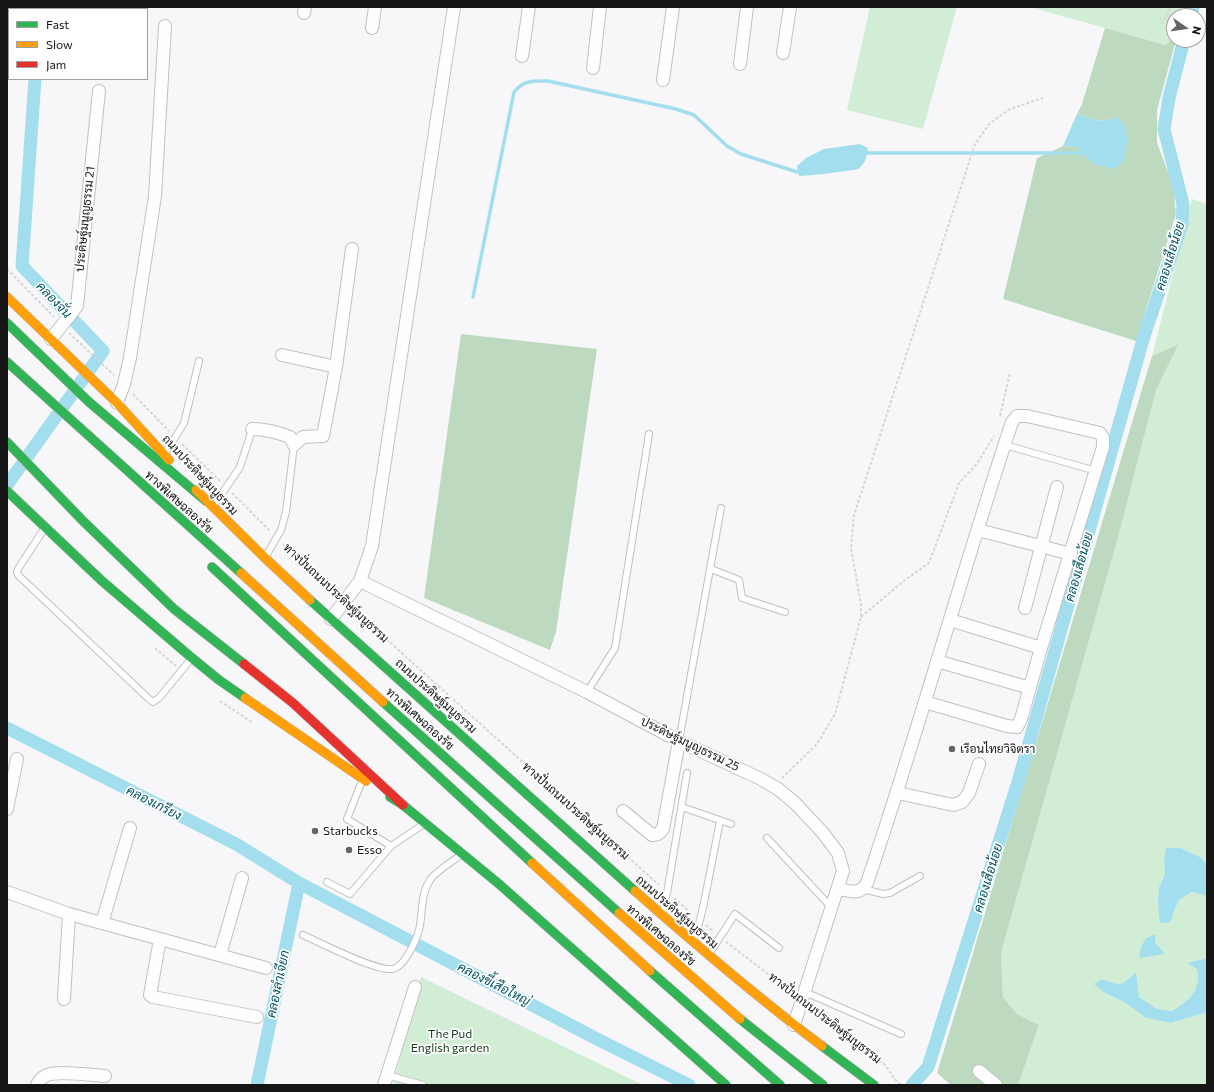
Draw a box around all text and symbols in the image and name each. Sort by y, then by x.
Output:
legend [8,8,148,80]
north arrow [1166,8,1206,48]
text: Fast [46,17,69,31]
text: N [1190,25,1204,36]
text: Slow [46,37,73,51]
text: Jam [46,57,66,71]
street label: ประดิษฐ์มนูญธรรม 21 [72,165,98,273]
water label: คลองเสือน้อย [1152,220,1188,292]
water label: คลองจั่น [33,279,75,321]
street label: ถนนประดิษฐ์มนูธรรม [159,432,241,518]
street label: ทางพิเศษฉลองรัช [142,468,216,536]
water label: คลองเสือน้อย [1062,531,1096,603]
street label: ทางปั่นถนนประดิษฐ์มนูธรรม [280,540,392,646]
street label: ถนนประดิษฐ์มนูธรรม [392,656,480,736]
street label: ทางพิเศษฉลองรัช [383,685,457,753]
street label: ประดิษฐ์มนูญธรรม 25 [638,714,742,774]
place label: เรือนไทยวิจิตรา [960,742,1035,756]
marker: เรือนไทยวิจิตรา [947,744,957,754]
street label: ทางปั่นถนนประดิษฐ์มนูธรรม [519,759,633,863]
water label: คลองเกรียง [124,782,184,824]
place label: Starbucks [323,824,378,838]
marker: Starbucks [310,826,320,836]
water label: คลองเสือน้อย [970,842,1006,914]
place label: Esso [357,843,382,857]
marker: Esso [344,845,354,855]
street label: ถนนประดิษฐ์มนูธรรม [633,872,721,952]
street label: ทางพิเศษฉลองรัช [624,901,698,969]
water label: คลองลำเจียก [263,949,293,1019]
water label: คลองขี้เสือใหญ่ [455,959,533,1009]
street label: ทางปั่นถนนประดิษฐ์มนูธรรม [766,969,884,1067]
park label: The Pud English garden [411,1027,489,1055]

